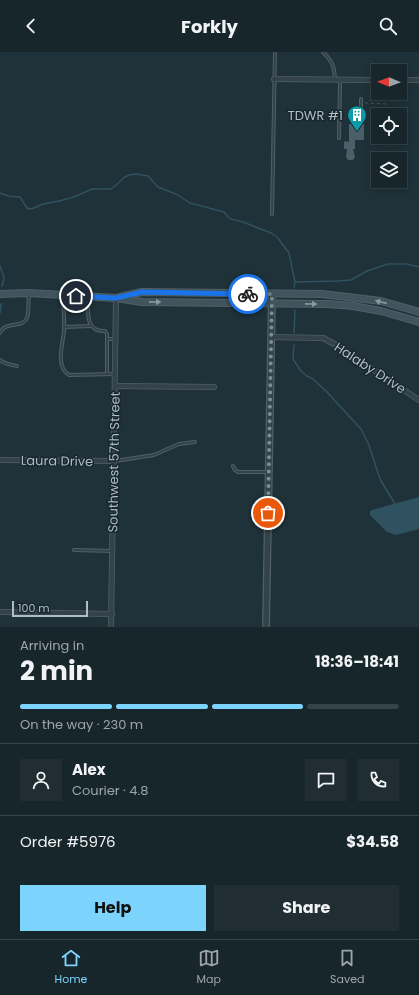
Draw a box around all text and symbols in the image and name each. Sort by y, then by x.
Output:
text: Forkly [181,14,238,39]
icon: back [20,15,42,37]
icon: search [377,15,399,37]
north arrow [371,64,407,100]
map controls [371,64,407,188]
building icon: TDWR #1 [346,104,368,132]
place label: TDWR #1 [288,106,343,125]
button: locate [371,108,407,144]
button: layers [371,152,407,188]
courier [228,274,268,314]
pin [59,279,93,313]
icon: bike [237,283,259,305]
icon: home [65,285,87,307]
one-way arrow [375,298,388,304]
one-way arrow [149,299,162,305]
one-way arrow [305,301,318,307]
street label: Halaby Drive [330,338,410,398]
street label: Southwest 57th Street [103,391,125,533]
street label: Laura Drive [21,451,93,471]
pin [251,496,285,530]
icon: bag [257,502,279,524]
scale bar [12,599,88,618]
text: 100 m [18,600,50,616]
text: Arriving in [20,636,84,655]
text: 18:36–18:41 [315,651,399,672]
text: 2 min [20,653,93,689]
text: On the way · 230 m [20,715,143,734]
button: person [20,759,62,801]
text: Alex [72,759,106,780]
button: chat [305,759,347,801]
button: phone [357,759,399,801]
text: Courier · 4.8 [72,781,148,800]
text: Order #5976 [20,831,116,852]
text: $34.58 [346,831,399,852]
button: Help [20,885,206,931]
button: Share [214,885,399,931]
tab: Home [55,947,87,988]
tab: Map [197,947,221,988]
tab: Saved [330,947,364,988]

